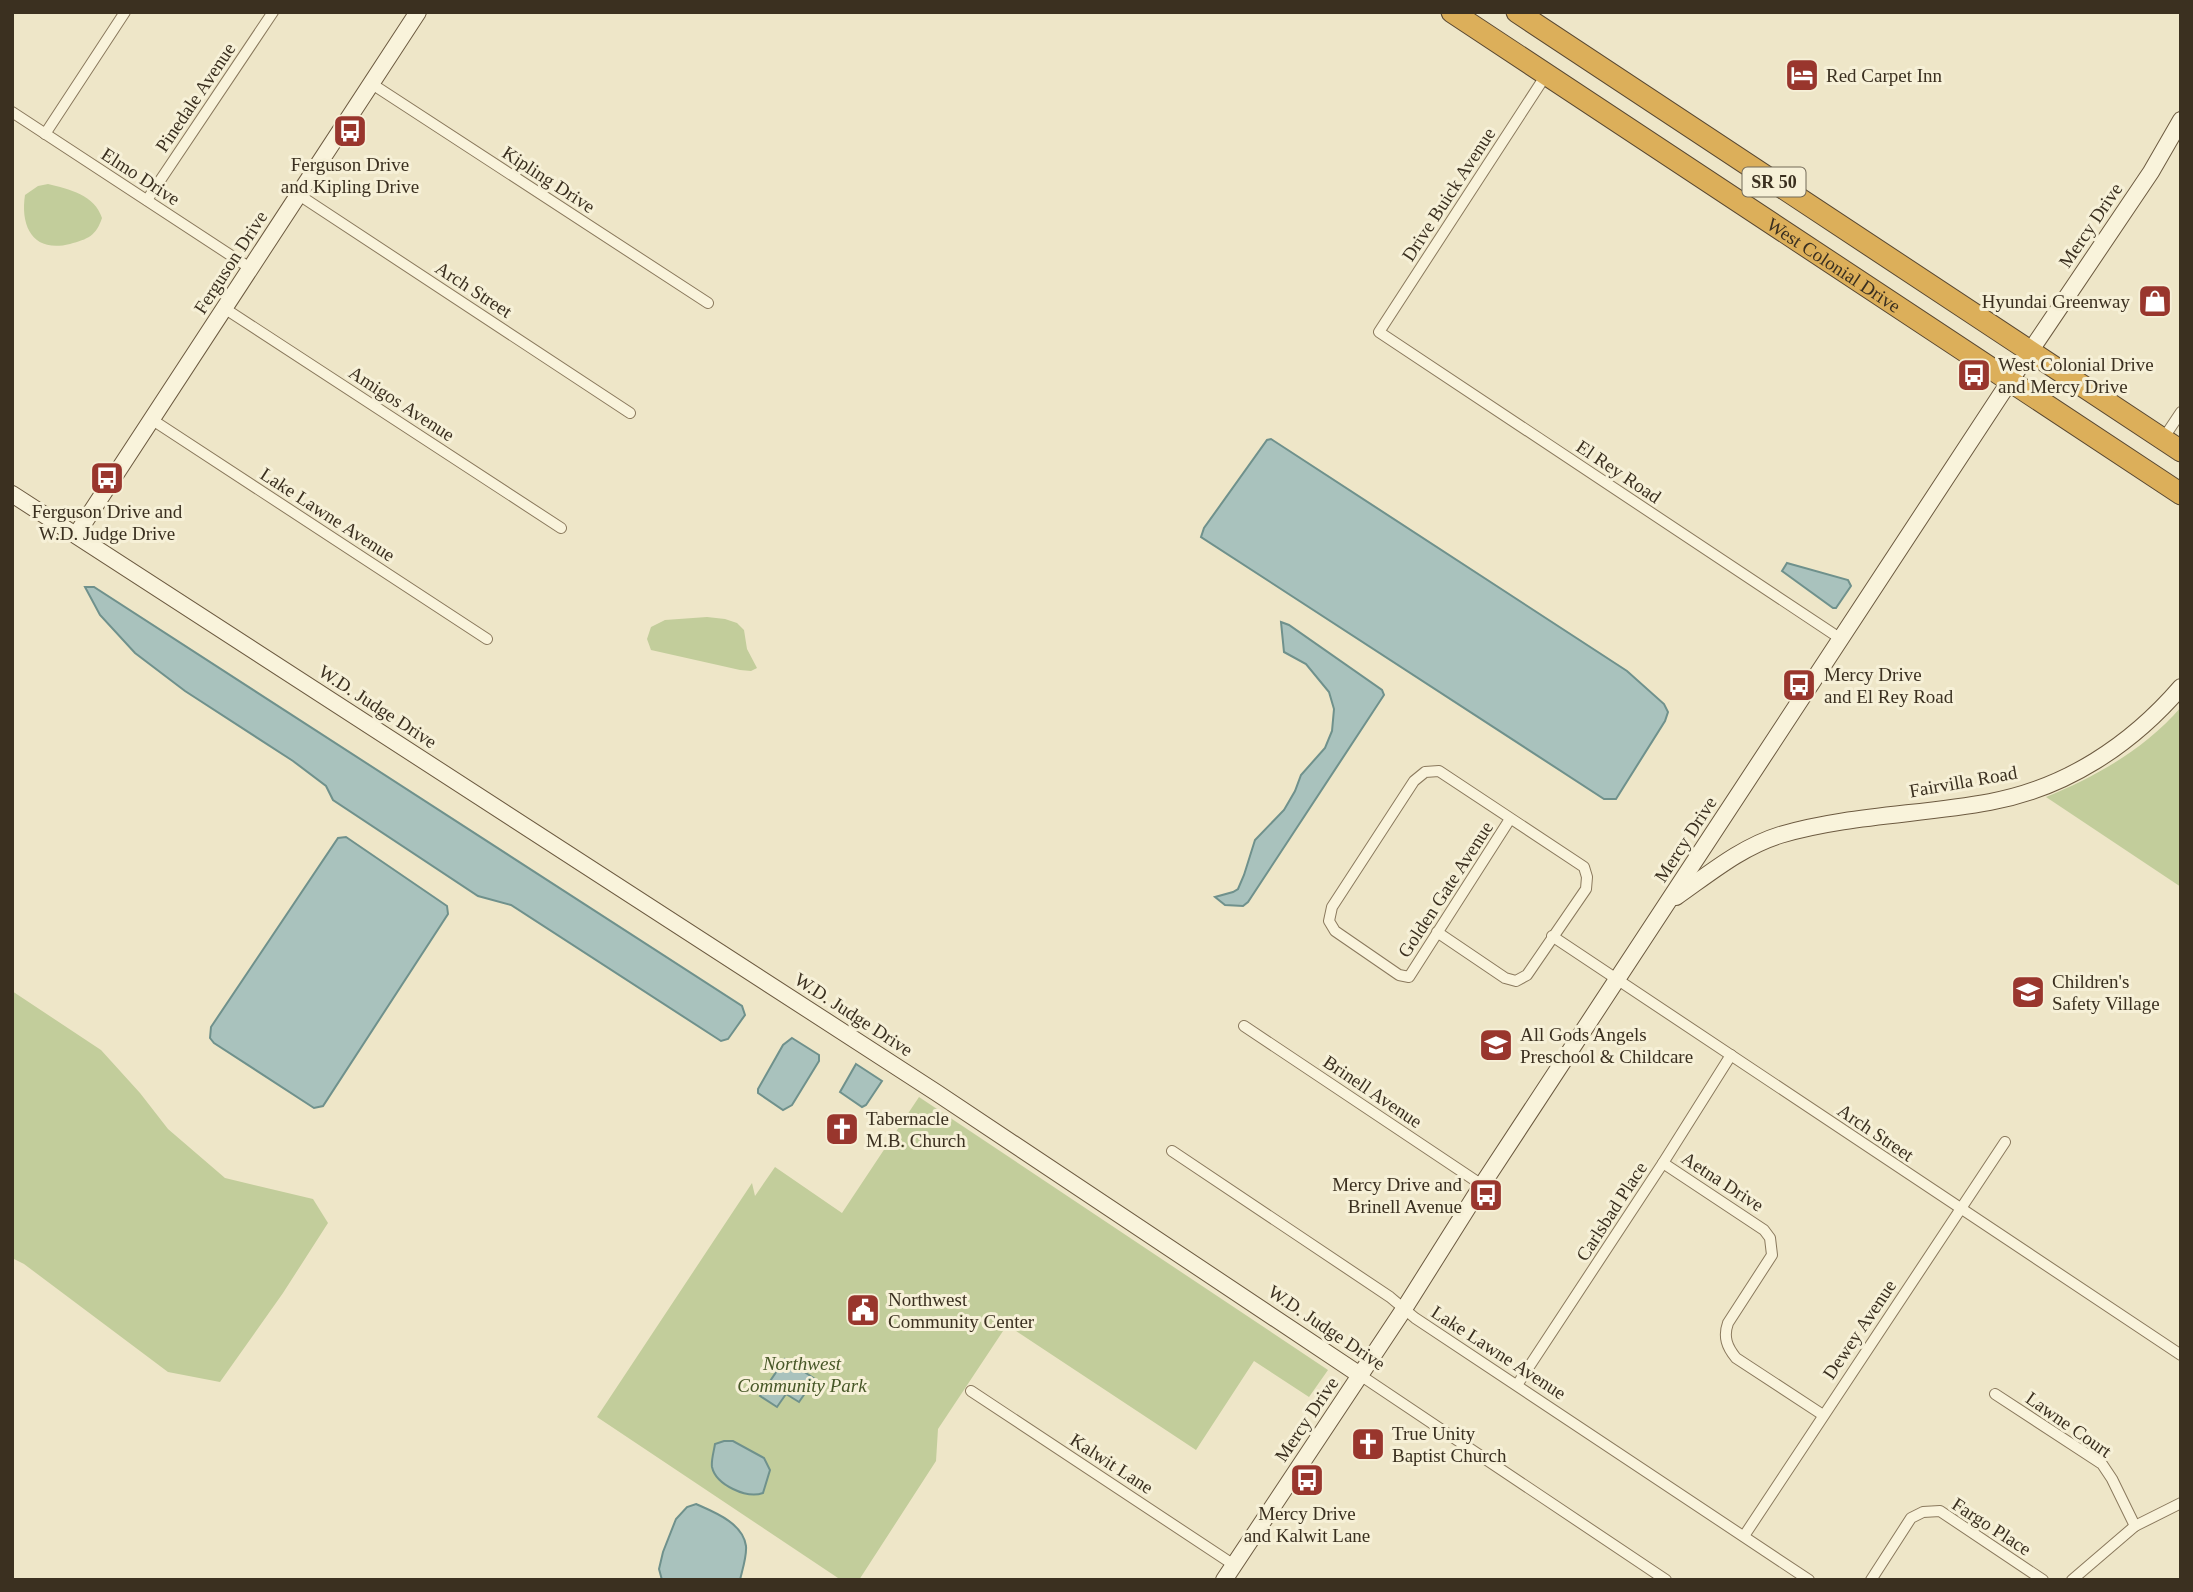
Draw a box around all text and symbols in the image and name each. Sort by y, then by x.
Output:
street label: Pinedale Avenue [151,39,240,156]
hotel icon: Red Carpet Inn [1783,56,1821,94]
place label: Red Carpet Inn [1826,65,1943,86]
bus stop icon: Ferguson Drive and Kipling Drive [331,112,369,150]
street label: Drive Buick Avenue [1397,124,1499,265]
street label: Kipling Drive [499,142,599,217]
street label: Elmo Drive [98,143,184,210]
place label: Ferguson Drive and Kipling Drive [281,154,419,197]
road number: SR 50 [1742,168,1806,196]
street label: Mercy Drive [2054,179,2126,272]
street label: Ferguson Drive [189,207,271,318]
street label: West Colonial Drive [1763,213,1905,317]
street label: Arch Street [432,257,517,322]
shop icon: Hyundai Greenway [2136,282,2174,320]
place label: Hyundai Greenway [1982,291,2130,312]
place label: West Colonial Drive and Mercy Drive [1998,354,2154,397]
bus stop icon: West Colonial Drive and Mercy Drive [1955,356,1993,394]
street label: Amigos Avenue [345,362,458,445]
street label: El Rey Road [1573,436,1665,508]
bus stop icon: Ferguson Drive and W.D. Judge Drive [88,459,126,497]
street label: Lake Lawne Avenue [257,463,399,566]
place label: Ferguson Drive and W.D. Judge Drive [32,501,183,544]
street label: W.D. Judge Drive [315,660,441,752]
place label: Mercy Drive and El Rey Road [1824,664,1954,707]
bus stop icon: Mercy Drive and El Rey Road [1780,666,1818,704]
street label: Fairvilla Road [1907,762,2019,801]
street label: Mercy Drive [1650,793,1721,886]
street label: Golden Gate Avenue [1394,817,1497,961]
street label: W.D. Judge Drive [791,968,917,1060]
place label: Children's Safety Village [2052,971,2160,1014]
school or university icon: Children's Safety Village [2009,973,2047,1011]
place label: All Gods Angels Preschool & Childcare [1520,1024,1693,1067]
school or university icon: All Gods Angels Preschool & Childcare [1477,1026,1515,1064]
street label: Brinell Avenue [1320,1051,1426,1132]
street label: Arch Street [1834,1099,1918,1166]
place label: Tabernacle M.B. Church [866,1108,966,1151]
church icon: Tabernacle M.B. Church [823,1110,861,1148]
street label: Aetna Drive [1678,1147,1768,1216]
street label: Carlsbad Place [1572,1158,1651,1265]
place label: Mercy Drive and Brinell Avenue [1332,1174,1462,1217]
bus stop icon: Mercy Drive and Brinell Avenue [1467,1176,1505,1214]
street label: Dewey Avenue [1819,1276,1900,1383]
street label: W.D. Judge Drive [1264,1281,1389,1374]
place label: Northwest Community Center [888,1289,1035,1332]
public building icon: Northwest Community Center [844,1291,882,1329]
street label: Lake Lawne Avenue [1428,1301,1570,1404]
park label: Northwest Community Park [737,1353,867,1396]
street label: Mercy Drive [1270,1373,1342,1466]
street label: Lawne Court [2022,1387,2116,1462]
place label: True Unity Baptist Church [1392,1423,1507,1466]
church icon: True Unity Baptist Church [1349,1425,1387,1463]
street label: Kalwit Lane [1066,1429,1157,1498]
bus stop icon: Mercy Drive and Kalwit Lane [1288,1461,1326,1499]
street label: Fargo Place [1948,1493,2035,1560]
place label: Mercy Drive and Kalwit Lane [1244,1503,1370,1546]

